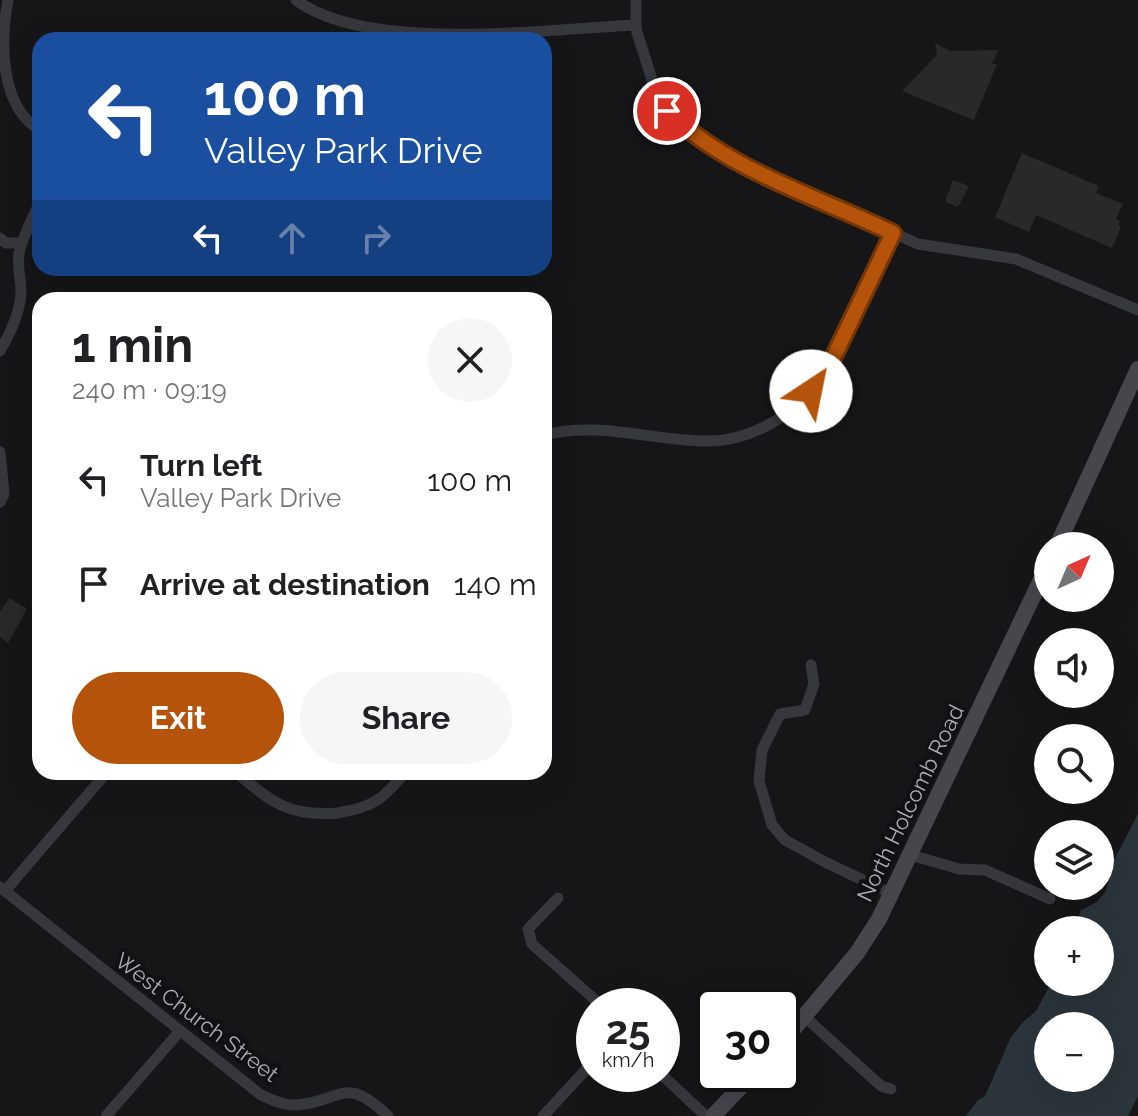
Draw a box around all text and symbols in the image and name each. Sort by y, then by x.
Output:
text: 100 m [204,62,366,128]
icon: left [72,64,176,168]
pin [633,77,701,145]
icon: arrive [645,89,689,133]
text: Valley Park Drive [204,129,483,171]
icon: left [186,216,230,260]
icon: ahead [270,216,314,260]
icon: right [354,216,398,260]
text: 1 min [72,317,193,373]
button: close [428,318,512,402]
position arrow [769,349,853,433]
text: 240 m · 09:19 [72,375,227,405]
text: Turn left [140,448,262,483]
icon: left [72,458,116,502]
text: 100 m [427,463,512,498]
text: Valley Park Drive [140,483,341,513]
north arrow [1034,532,1114,612]
map controls [1034,532,1114,1092]
icon: arrive [72,562,116,606]
text: Arrive at destination [140,567,430,602]
text: 140 m [454,567,537,602]
button: sound [1034,628,1114,708]
button: Exit [72,672,284,764]
button: Share [300,672,512,764]
street label: North Holcomb Road [851,700,969,906]
button: search [1034,724,1114,804]
button: layers [1034,820,1114,900]
button: + [1034,916,1114,996]
street label: West Church Street [110,947,284,1087]
speed limit sign: 30 [696,988,800,1092]
text: 25 [606,1006,650,1053]
button: − [1034,1012,1114,1092]
text: km/h [602,1048,654,1072]

